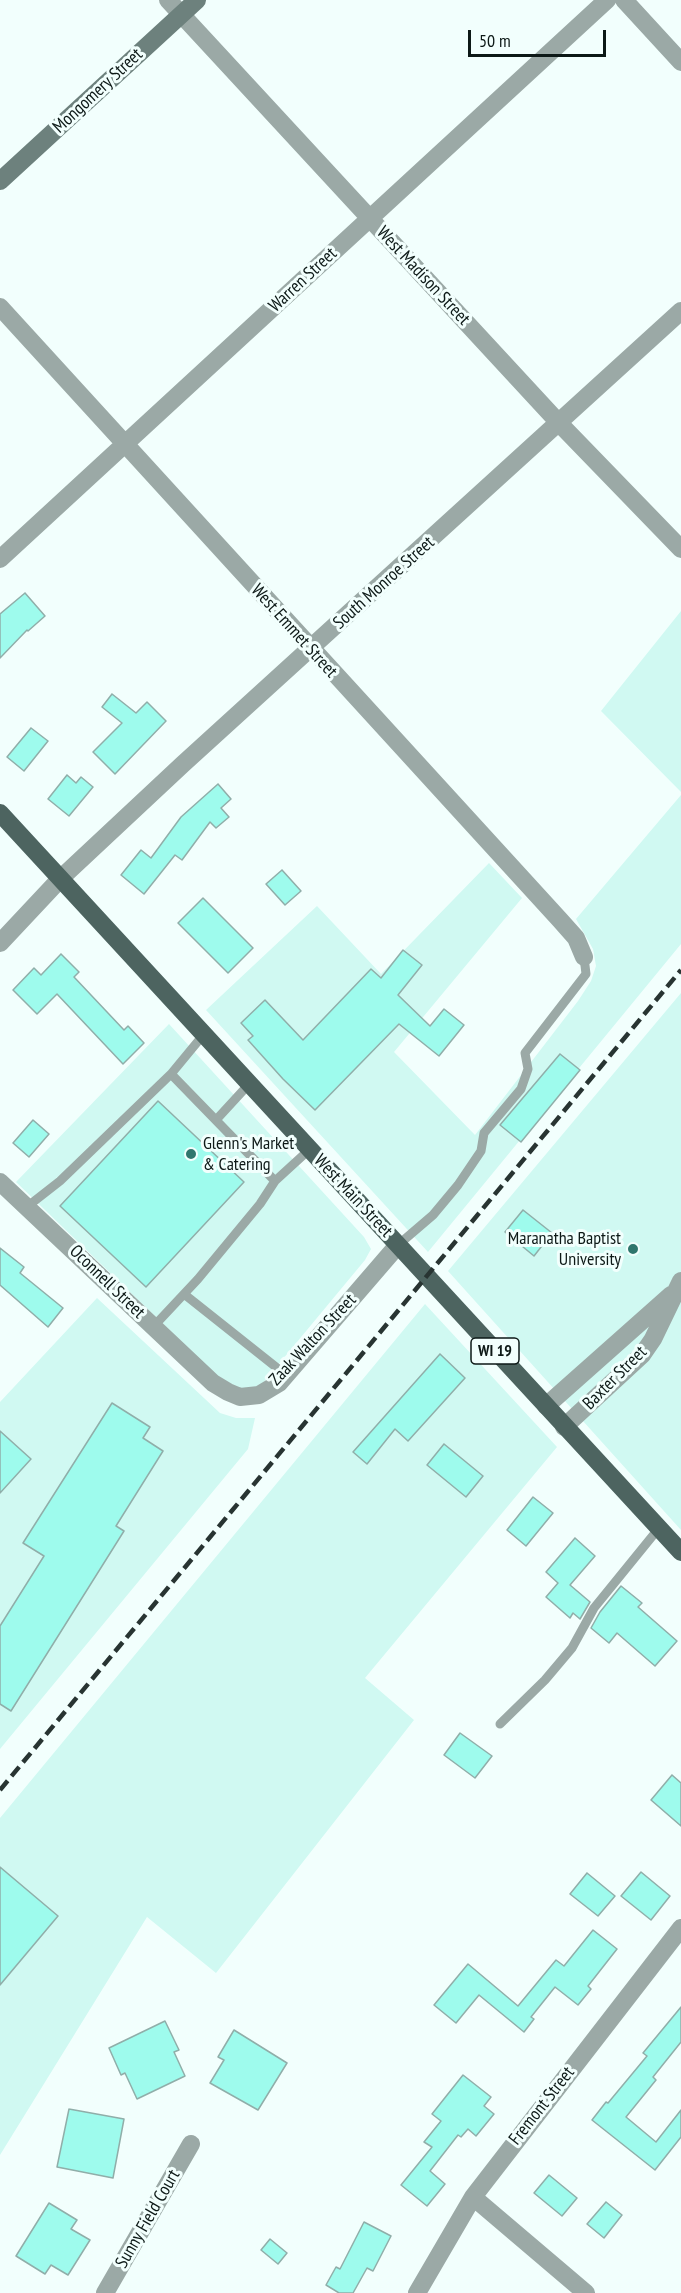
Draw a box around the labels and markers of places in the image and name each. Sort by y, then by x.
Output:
place label: Glenn's Market & Catering [203,1133,294,1176]
marker: Glenn's Market & Catering [184,1147,198,1161]
place label: Maranatha Baptist University [508,1228,621,1270]
marker: Maranatha Baptist University [626,1242,640,1256]

